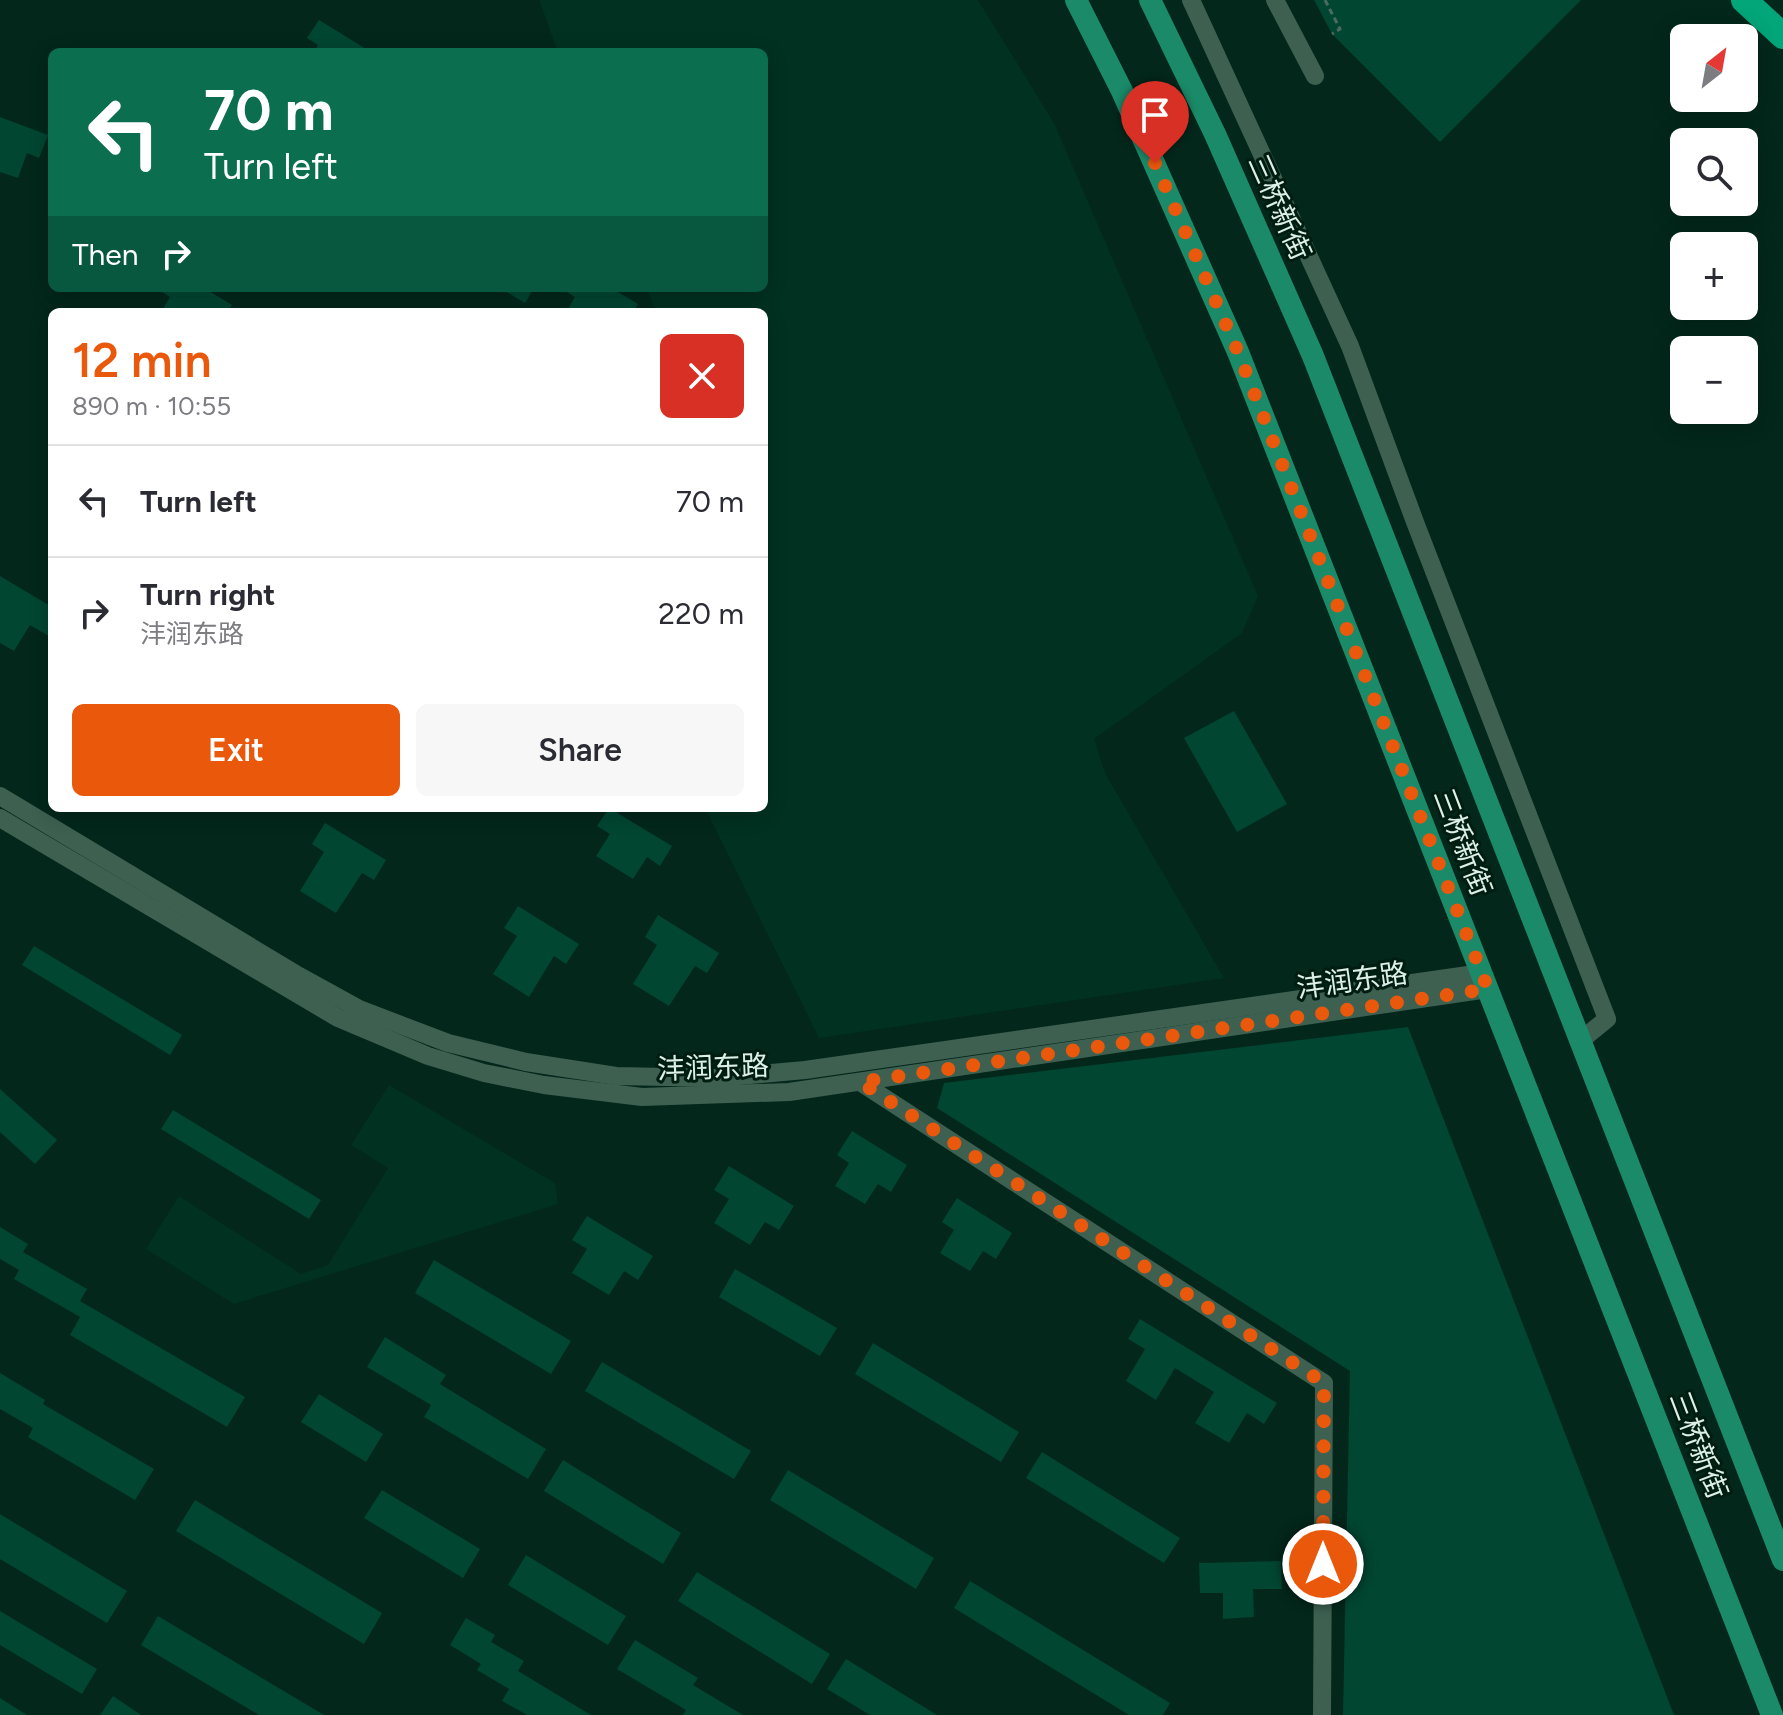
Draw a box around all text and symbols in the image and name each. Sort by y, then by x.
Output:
north arrow [1670,24,1758,112]
map controls [1670,24,1758,424]
text: 70 m [204,77,334,144]
icon: left [72,80,176,184]
pin [1121,81,1189,163]
icon: arrive [1133,93,1177,137]
button: search [1670,128,1758,216]
text: Turn left [204,145,338,188]
street label: 三桥新街 [1242,149,1318,265]
icon: right [154,232,198,276]
button: + [1670,232,1758,320]
text: Then [72,236,138,273]
text: 12 min [72,331,212,389]
button: close [660,334,744,418]
button: − [1670,336,1758,424]
text: 890 m · 10:55 [72,390,231,422]
icon: left [72,479,116,523]
text: Turn left [140,483,257,520]
text: 70 m [676,483,744,520]
text: Turn right [140,576,275,613]
icon: right [72,591,116,635]
text: 220 m [658,595,744,632]
text: 沣润东路 [140,618,244,650]
button: Exit [72,704,400,796]
button: Share [416,704,744,796]
street label: 三桥新街 [1427,784,1499,900]
street label: 沣润东路 [1294,955,1410,1005]
street label: 沣润东路 [656,1048,770,1086]
street label: 三桥新街 [1663,1387,1735,1503]
position arrow [1281,1522,1365,1606]

